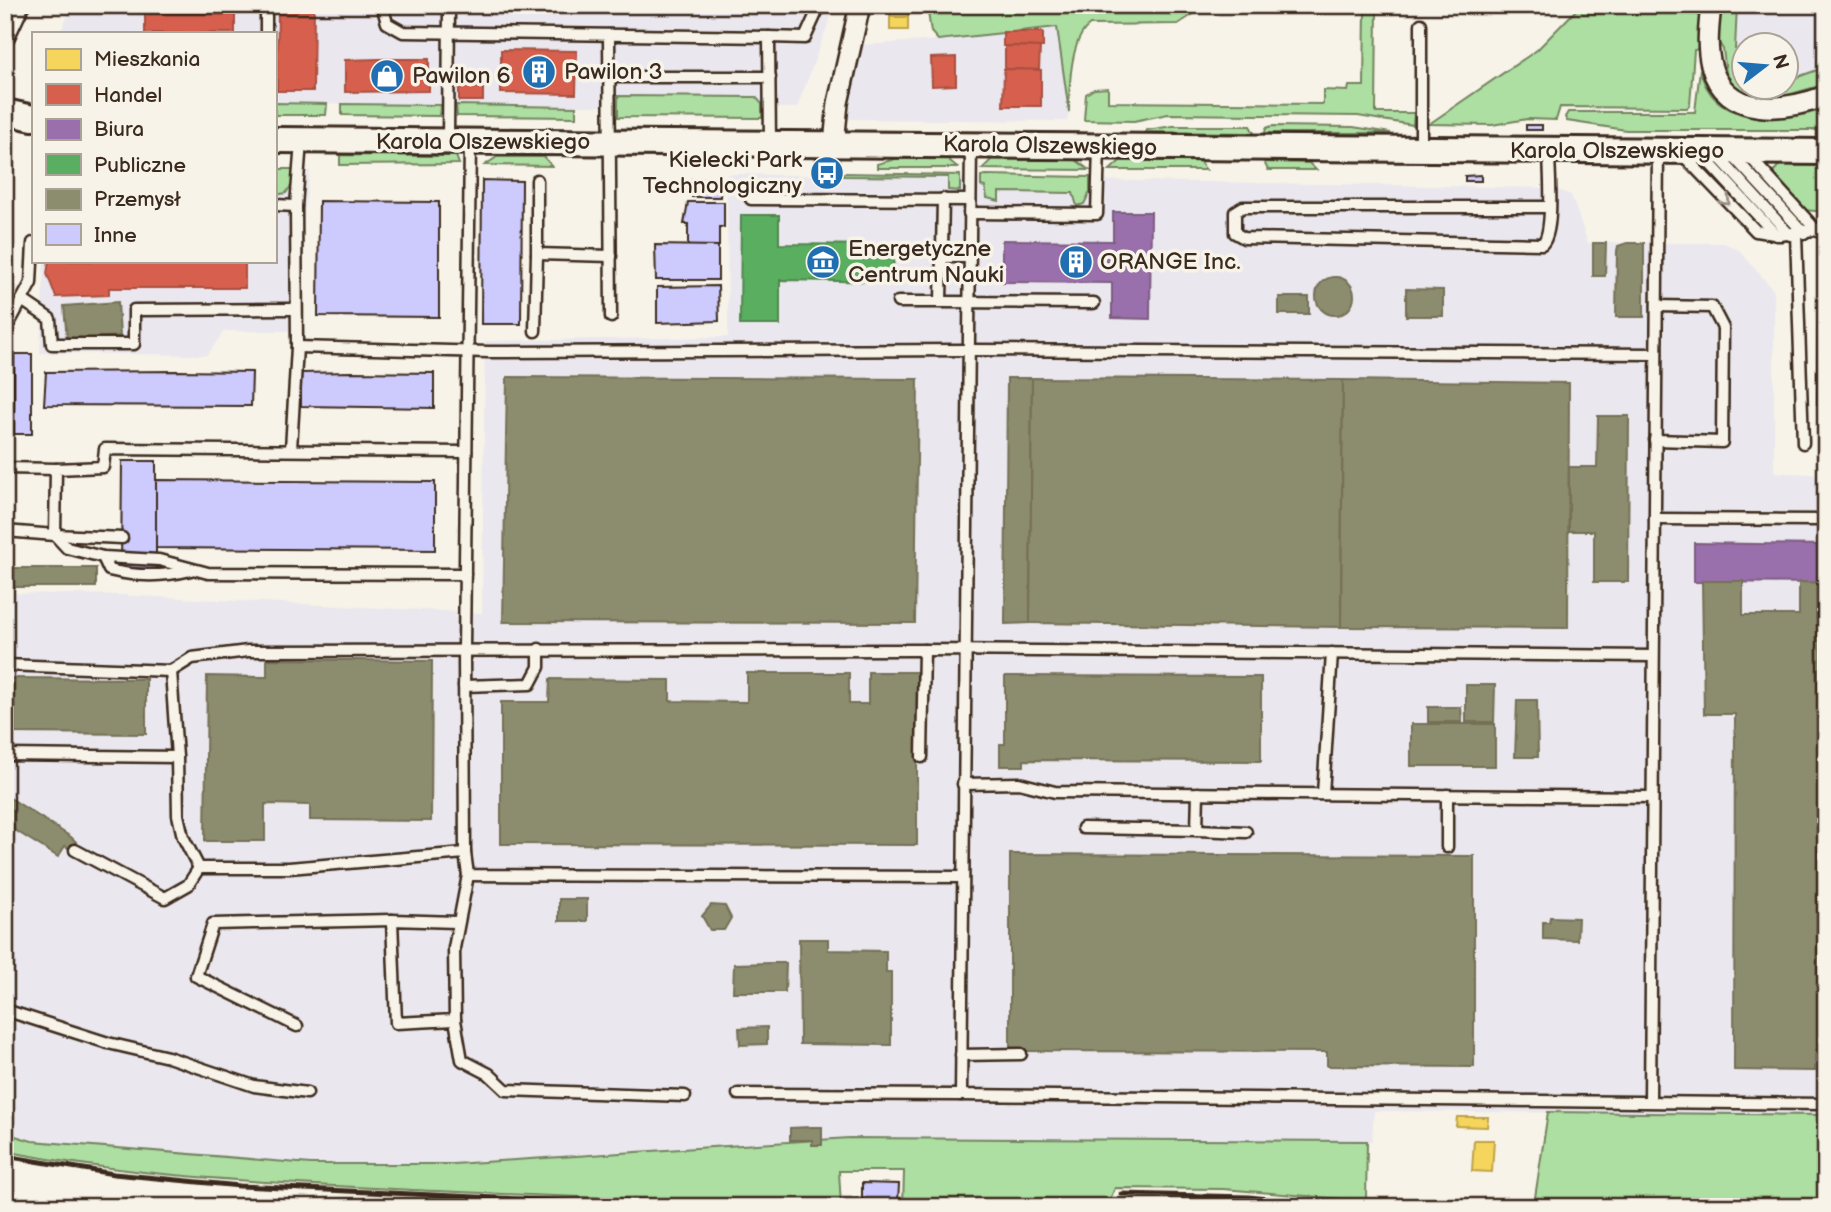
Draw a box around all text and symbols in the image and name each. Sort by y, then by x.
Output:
legend [32,32,276,262]
north arrow [1730,32,1800,102]
text: Mieszkania [94,47,200,72]
text: N [1767,52,1793,72]
building icon: Pawilon 3 [520,53,558,91]
shop icon: Pawilon 6 [368,57,406,95]
place label: Pawilon 3 [564,58,663,86]
place label: Pawilon 6 [412,62,511,90]
text: Handel [94,83,162,108]
text: Biura [94,117,144,142]
street label: Karola Olszewskiego [376,128,590,156]
street label: Karola Olszewskiego [943,130,1157,162]
street label: Karola Olszewskiego [1510,137,1724,165]
place label: Kielecki Park Technologiczny [643,146,803,200]
text: Publiczne [94,153,186,178]
bus stop icon: Kielecki Park Technologiczny [808,154,846,192]
text: Przemysł [94,187,181,212]
one-way arrow [1717,193,1730,206]
text: Inne [94,223,137,248]
place label: Energetyczne Centrum Nauki [848,235,1004,289]
museum icon: Energetyczne Centrum Nauki [804,243,842,281]
building icon: ORANGE Inc. [1057,243,1095,281]
place label: ORANGE Inc. [1100,248,1241,276]

